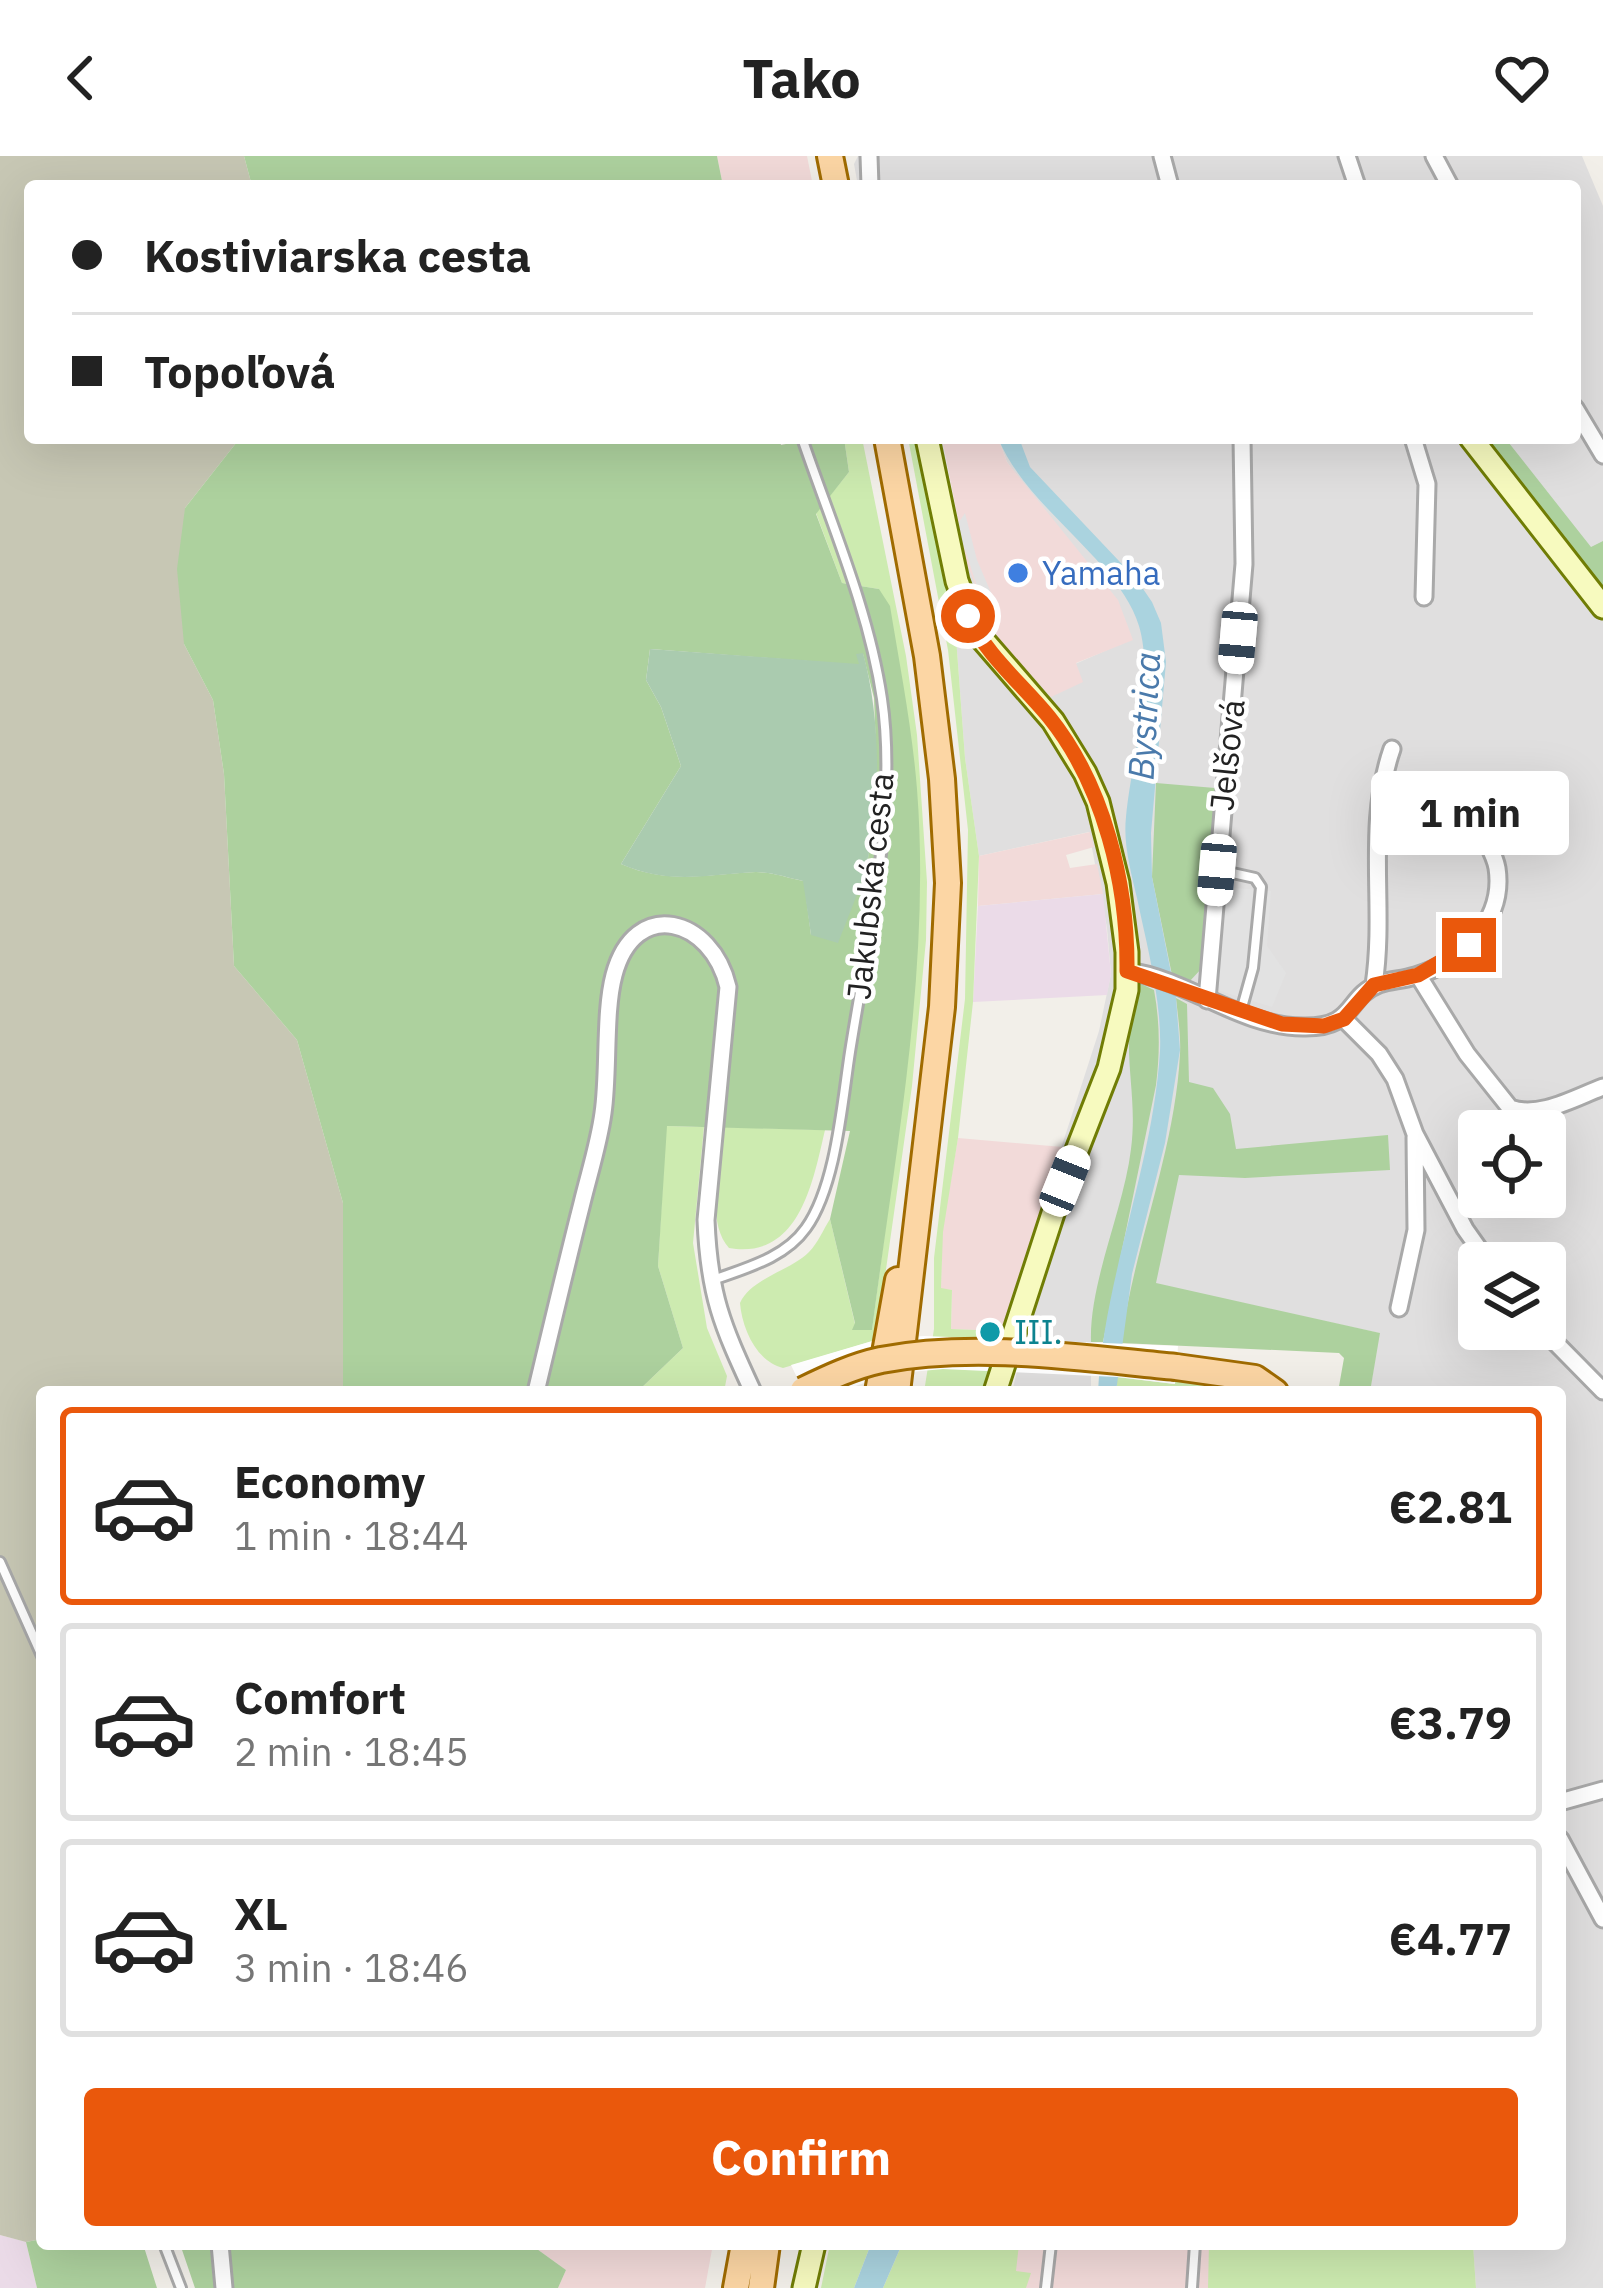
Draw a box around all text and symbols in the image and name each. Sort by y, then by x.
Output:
text: Tako [742,43,861,113]
icon: back [48,45,114,111]
icon: heart [1489,45,1555,111]
text: Kostiviarska cesta [144,226,531,284]
text: Topoľová [144,342,335,400]
place label: Yamaha [1042,551,1160,594]
marker: Yamaha [1005,560,1031,586]
route start [941,589,995,643]
car [1217,601,1259,675]
water label: Bystrica [1117,651,1170,781]
street label: Jelšová [1199,697,1254,813]
street label: Jakubská cesta [836,770,903,1001]
callout: 1 min [1370,771,1568,855]
text: 1 min [1419,787,1521,838]
car [1196,833,1238,907]
route end [1442,918,1496,972]
map controls [1458,1110,1566,1350]
button: locate [1458,1110,1566,1218]
car [1035,1141,1095,1221]
button: layers [1458,1242,1566,1350]
place label: III. [1014,1310,1063,1353]
marker: III. [977,1319,1003,1345]
icon: car [90,1452,198,1560]
text: Economy [234,1452,425,1510]
text: €2.81 [1389,1477,1512,1535]
text: 1 min · 18:44 [234,1510,469,1561]
icon: car [90,1668,198,1776]
text: Comfort [234,1668,406,1726]
text: €3.79 [1389,1693,1512,1751]
text: 2 min · 18:45 [234,1726,469,1777]
icon: car [90,1884,198,1992]
text: XL [234,1884,288,1942]
text: €4.77 [1389,1909,1512,1967]
text: 3 min · 18:46 [234,1942,469,1993]
button: Confirm [84,2088,1518,2226]

